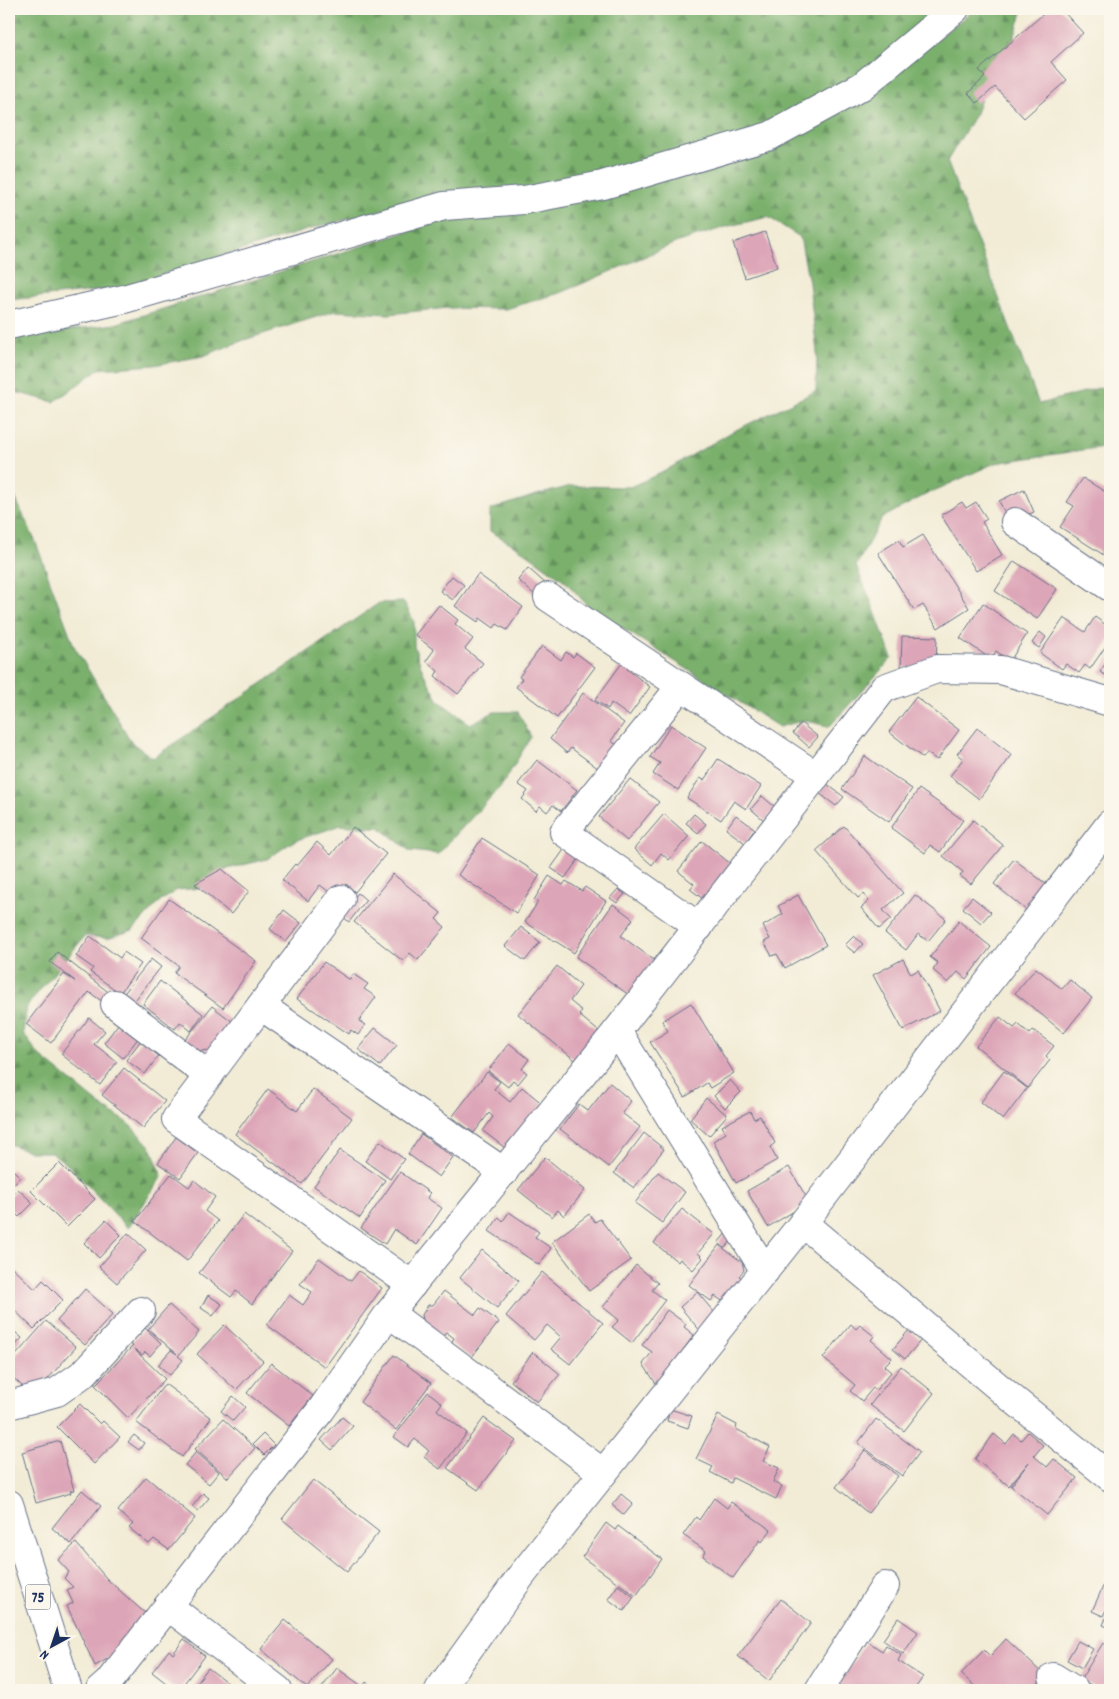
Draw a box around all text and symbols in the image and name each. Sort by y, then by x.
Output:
road number: 75 [26,1584,50,1610]
north arrow [28,1622,78,1672]
text: N [36,1644,54,1664]

